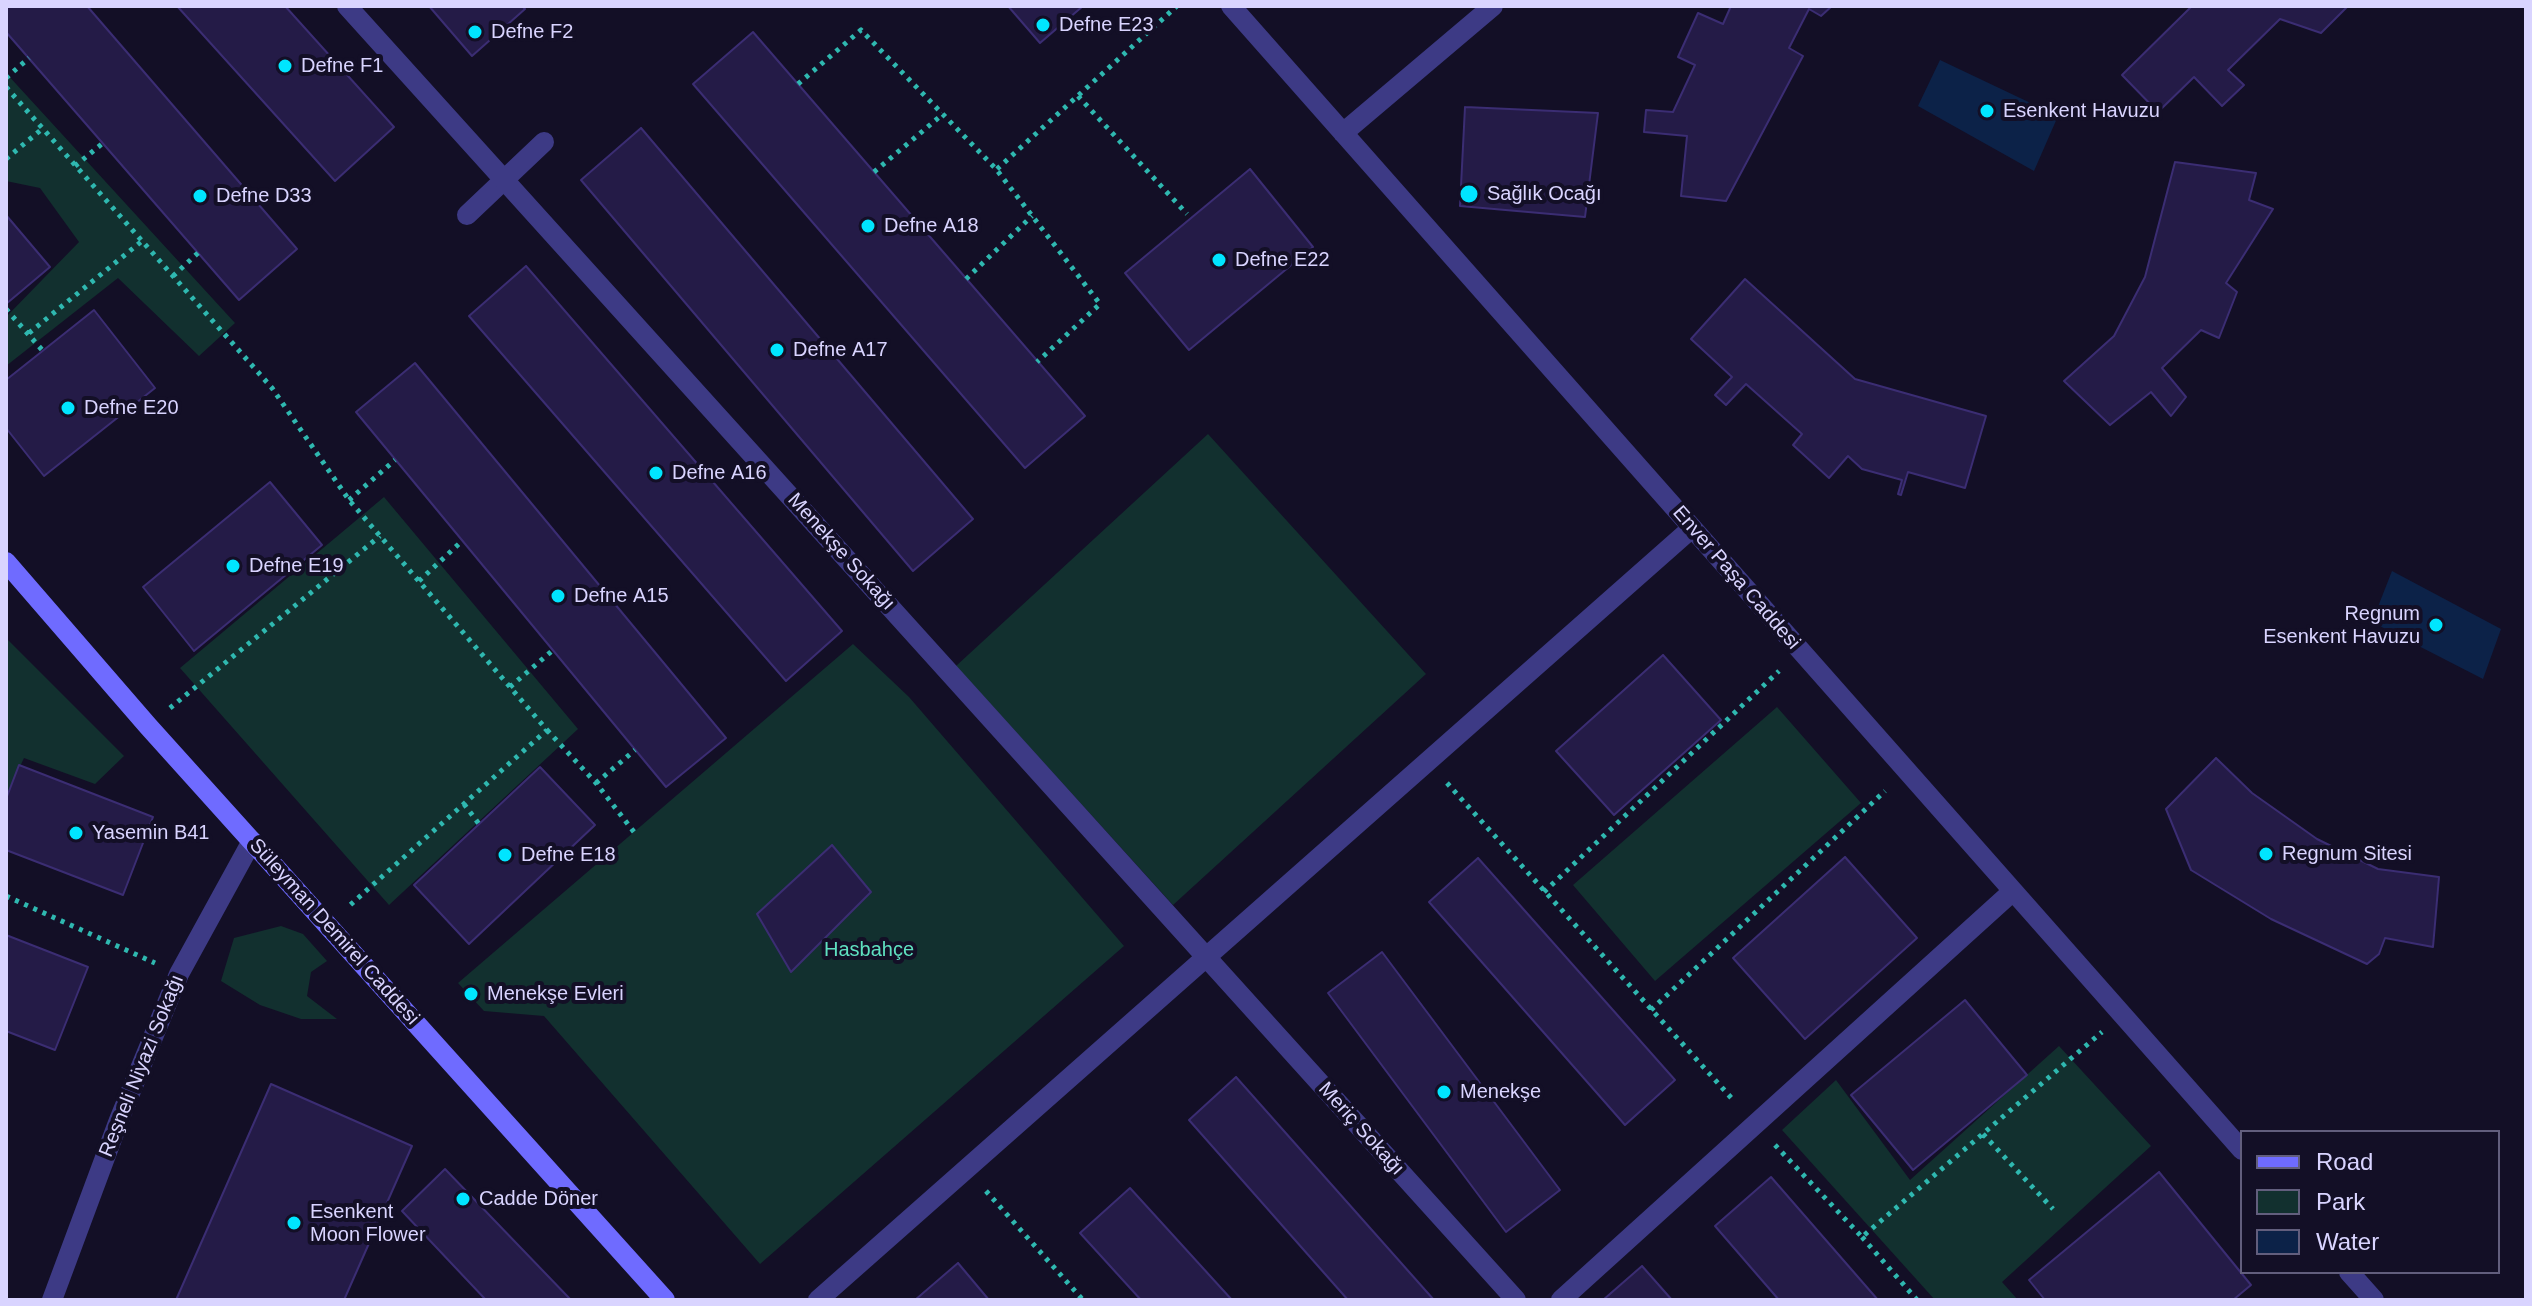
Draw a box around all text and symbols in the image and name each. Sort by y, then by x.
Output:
place label: Defne E23 [1059,13,1154,37]
marker: Defne E23 [1034,16,1052,34]
place label: Defne F2 [491,20,573,44]
marker: Defne F2 [466,23,484,41]
place label: Defne F1 [301,54,383,78]
marker: Defne F1 [276,57,294,75]
place label: Esenkent Havuzu [2003,99,2160,123]
marker: Esenkent Havuzu [1978,102,1996,120]
place label: Sağlık Ocağı [1487,182,1602,206]
marker: Sağlık Ocağı [1458,183,1480,205]
place label: Defne D33 [216,184,312,208]
marker: Defne D33 [191,187,209,205]
place label: Defne A18 [884,214,979,238]
marker: Defne A18 [859,217,877,235]
place label: Defne E22 [1235,248,1330,272]
marker: Defne E22 [1210,251,1228,269]
place label: Defne A17 [793,338,888,362]
marker: Defne A17 [768,341,786,359]
place label: Defne E20 [84,396,179,420]
marker: Defne E20 [59,399,77,417]
place label: Defne A16 [672,461,767,485]
marker: Defne A16 [647,464,665,482]
street label: Menekşe Sokağı [782,489,900,615]
street label: Enver Paşa Caddesi [1667,501,1805,655]
place label: Defne E19 [249,554,344,578]
marker: Defne E19 [224,557,242,575]
place label: Defne A15 [574,584,669,608]
marker: Defne A15 [549,587,567,605]
place label: Regnum Esenkent Havuzu [2263,602,2420,649]
marker: Regnum Esenkent Havuzu [2427,616,2445,634]
place label: Yasemin B41 [92,821,209,845]
marker: Yasemin B41 [67,824,85,842]
street label: Süleyman Demirel Caddesi [244,834,424,1030]
place label: Regnum Sitesi [2282,842,2412,866]
place label: Defne E18 [521,843,616,867]
marker: Regnum Sitesi [2257,845,2275,863]
marker: Defne E18 [496,846,514,864]
park label: Hasbahçe [824,938,914,962]
street label: Reşneli Niyazi Sokağı [94,971,190,1161]
place label: Menekşe Evleri [487,982,624,1006]
marker: Menekşe Evleri [462,985,480,1003]
street label: Meriç Sokağı [1313,1078,1409,1180]
place label: Menekşe [1460,1080,1541,1104]
marker: Menekşe [1435,1083,1453,1101]
legend [2240,1130,2500,1274]
text: Road [2316,1148,2373,1175]
place label: Cadde Döner [479,1187,598,1211]
text: Park [2316,1188,2365,1215]
marker: Cadde Döner [454,1190,472,1208]
place label: Esenkent Moon Flower [310,1200,426,1247]
marker: Esenkent Moon Flower [285,1214,303,1232]
text: Water [2316,1228,2379,1255]

